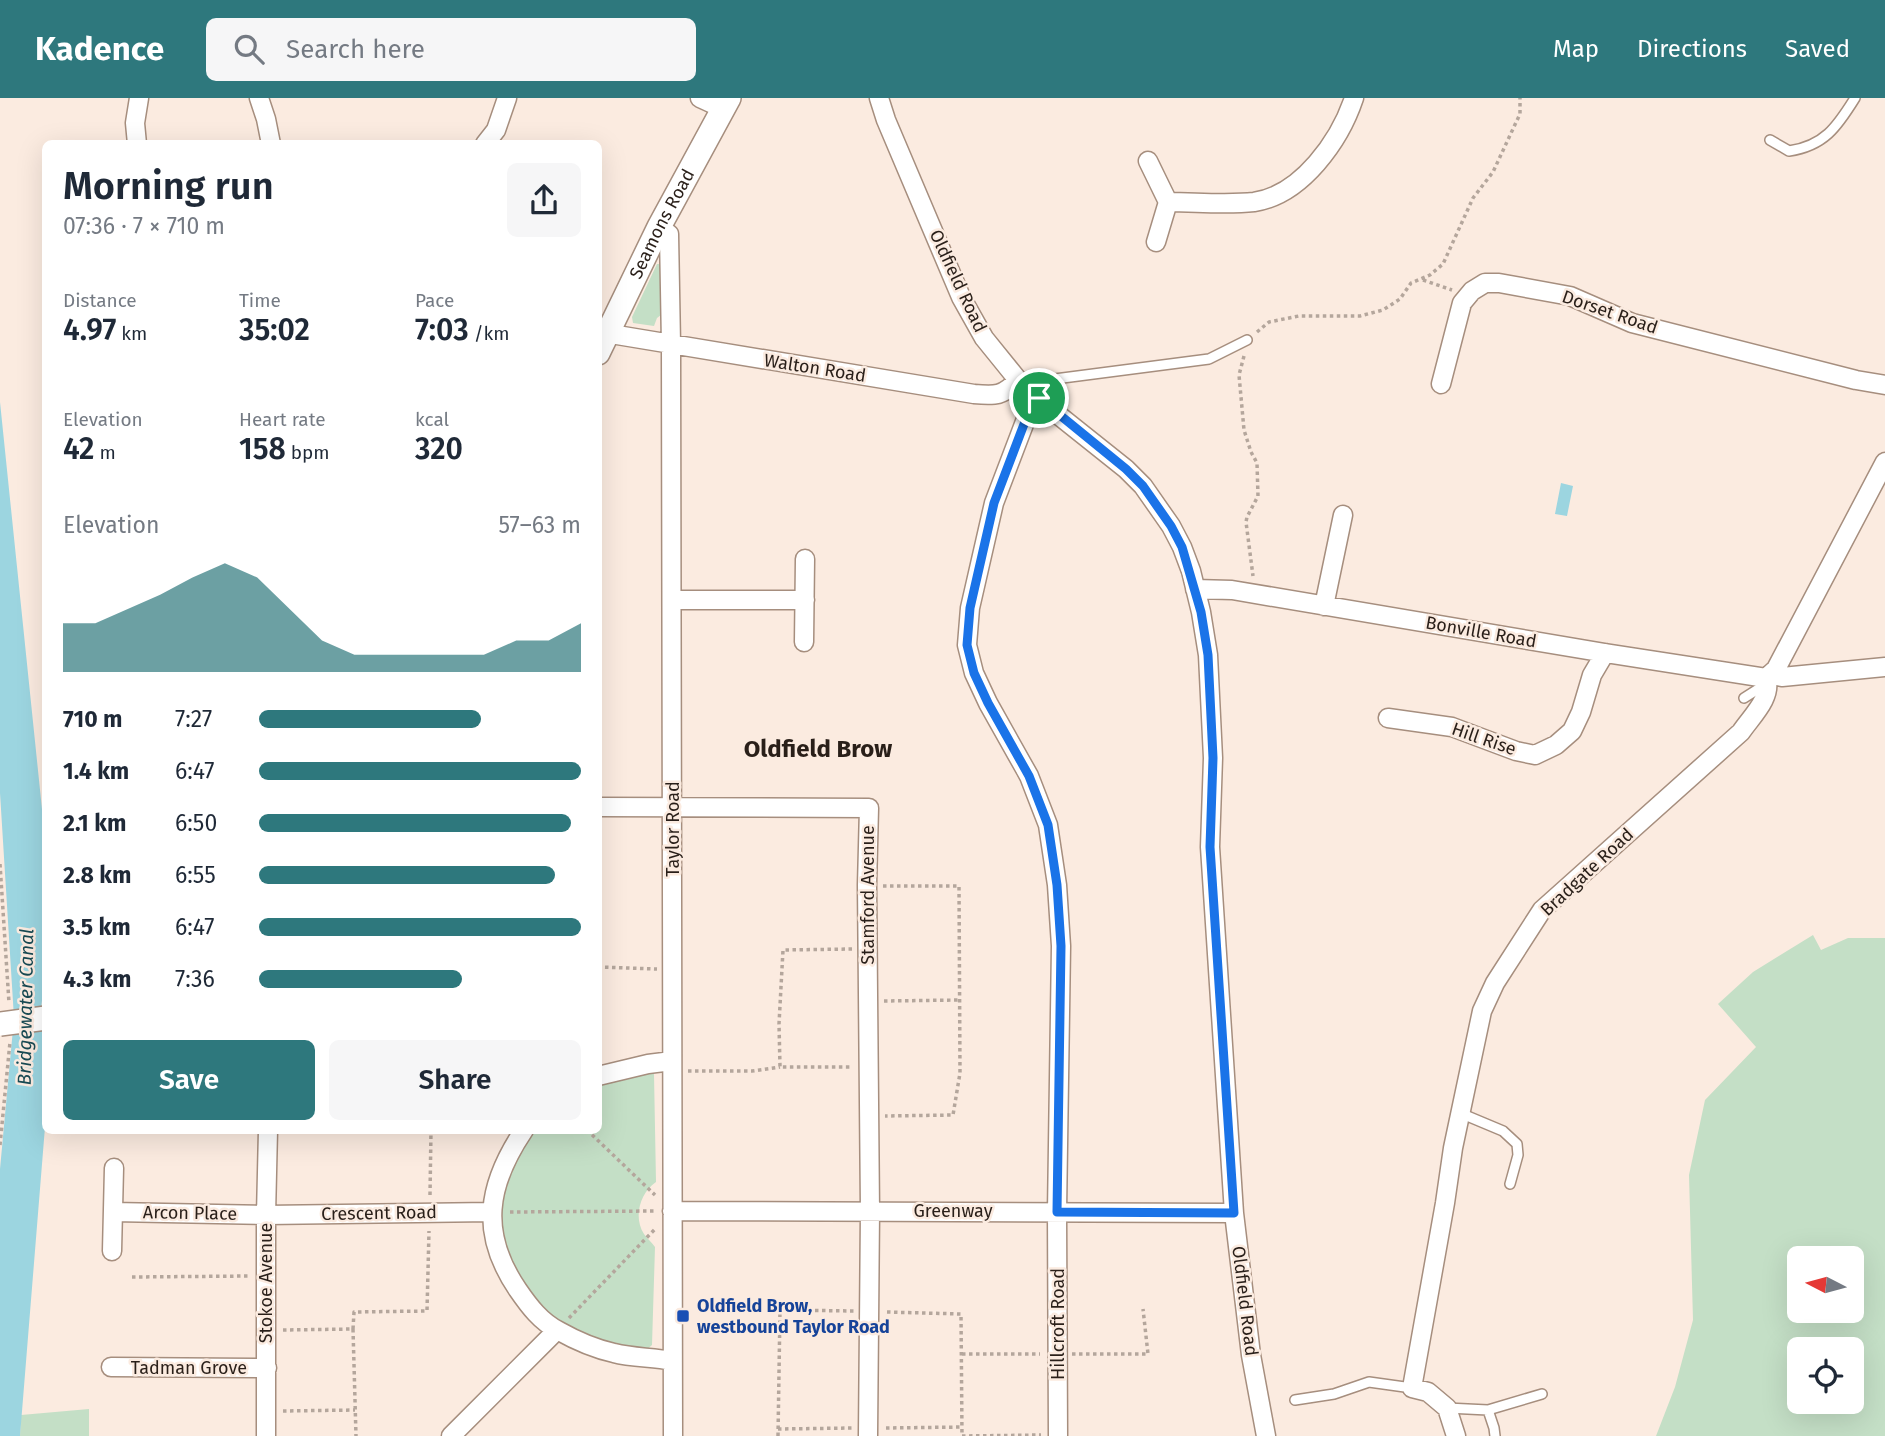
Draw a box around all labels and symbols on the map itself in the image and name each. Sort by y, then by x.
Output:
street label: Seamons Road [625,165,699,282]
street label: Oldfield Road [925,226,991,336]
street label: Dorset Road [1559,285,1661,339]
street label: Walton Road [763,349,867,387]
pin [1009,368,1069,428]
street label: Bonville Road [1424,611,1538,653]
street label: Hill Rise [1449,718,1519,760]
district label: Oldfield Brow [744,735,892,763]
street label: Taylor Road [662,781,684,877]
street label: Bradgate Road [1536,823,1638,921]
street label: Stamford Avenue [857,825,879,965]
water label: Bridgewater Canal [13,928,38,1086]
street label: Greenway [913,1200,993,1222]
street label: Arcon Place [143,1201,237,1225]
street label: Crescent Road [321,1201,437,1225]
street label: Stokoe Avenue [255,1223,277,1343]
street label: Oldfield Road [1227,1245,1263,1357]
north arrow [1787,1246,1864,1323]
street label: Hillcroft Road [1047,1268,1069,1380]
place label: Oldfield Brow, westbound Taylor Road [697,1295,890,1338]
marker: Oldfield Brow, westbound Taylor Road [675,1308,691,1324]
street label: Tadman Grove [131,1357,247,1379]

